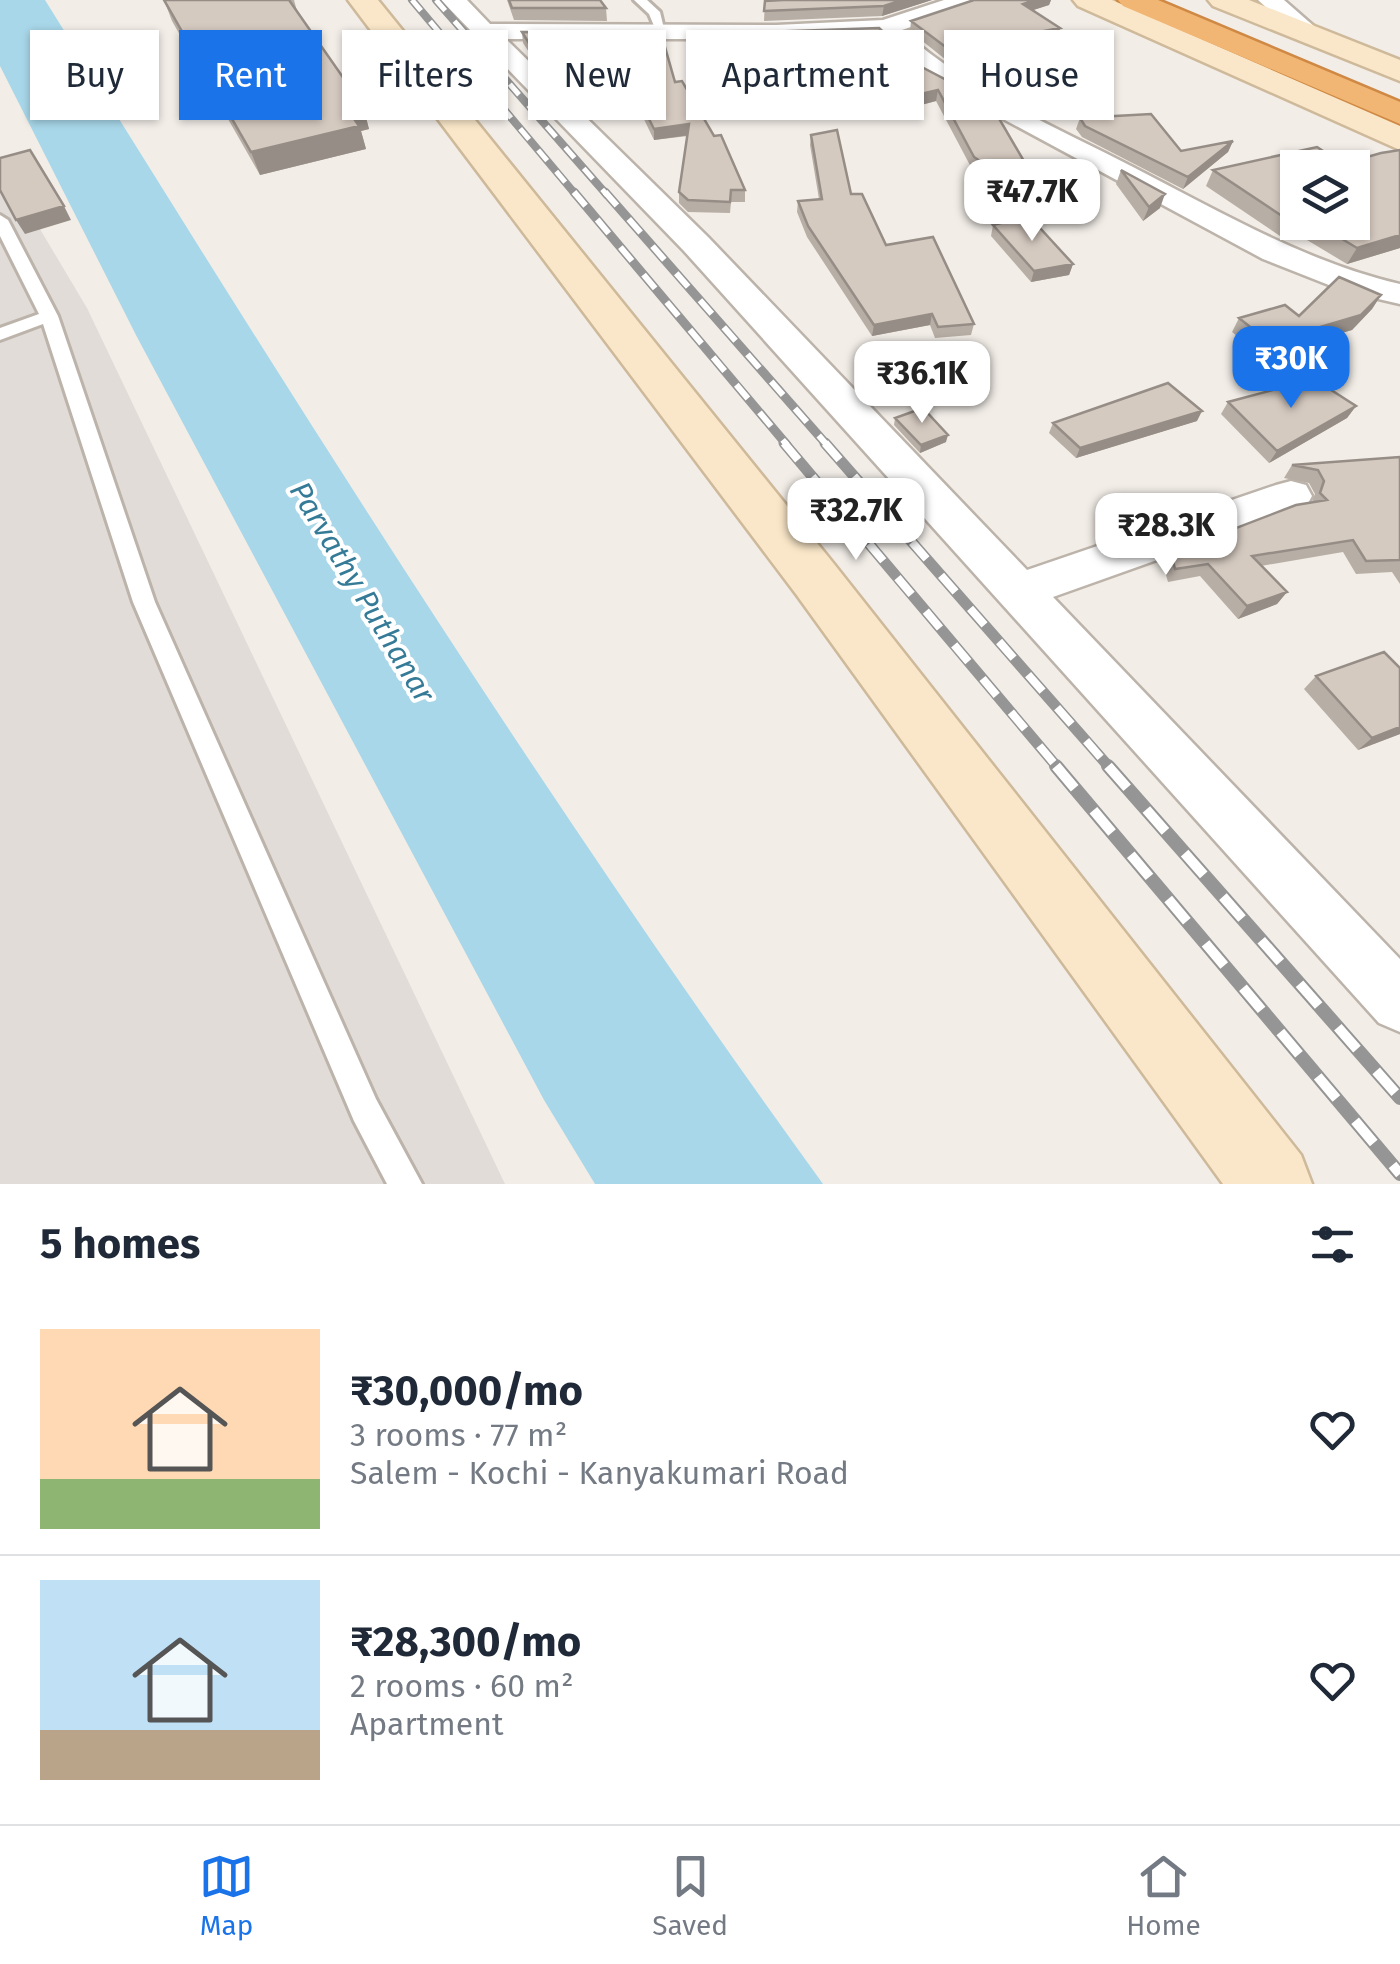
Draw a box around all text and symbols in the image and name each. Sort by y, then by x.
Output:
chip: Buy [30,30,159,120]
chip: Rent [179,30,322,120]
chip: Filters [342,30,508,120]
chip: New [528,30,666,120]
chip: Apartment [686,30,924,120]
chip: House [944,30,1114,120]
map controls [1280,150,1370,240]
button: layers [1280,150,1370,240]
pin: ₹47.7K [951,159,1113,244]
text: ₹47.7K [986,172,1078,210]
pin: ₹30K [1232,326,1350,411]
text: ₹30K [1255,339,1327,377]
pin: ₹36.1K [841,341,1003,426]
text: ₹36.1K [876,354,968,392]
water label: Parvathy Puthanar [282,475,443,710]
pin: ₹32.7K [775,478,937,563]
text: ₹32.7K [809,491,903,529]
pin: ₹28.3K [1085,493,1247,578]
text: ₹28.3K [1117,506,1215,544]
icon: filters [1305,1217,1360,1272]
text: 5 homes [40,1219,200,1269]
text: ₹30,000/mo [350,1366,583,1416]
icon: home [120,1369,240,1489]
icon: heart [1305,1402,1360,1457]
text: 3 rooms · 77 m² [350,1416,567,1454]
text: Salem - Kochi - Kanyakumari Road [350,1454,849,1492]
text: ₹28,300/mo [350,1617,581,1667]
icon: home [120,1620,240,1740]
icon: heart [1305,1653,1360,1708]
text: 2 rooms · 60 m² [350,1667,574,1705]
text: Apartment [350,1705,504,1743]
tab: Map [199,1849,254,1942]
tab: Saved [652,1849,728,1942]
tab: Home [1126,1849,1201,1942]

